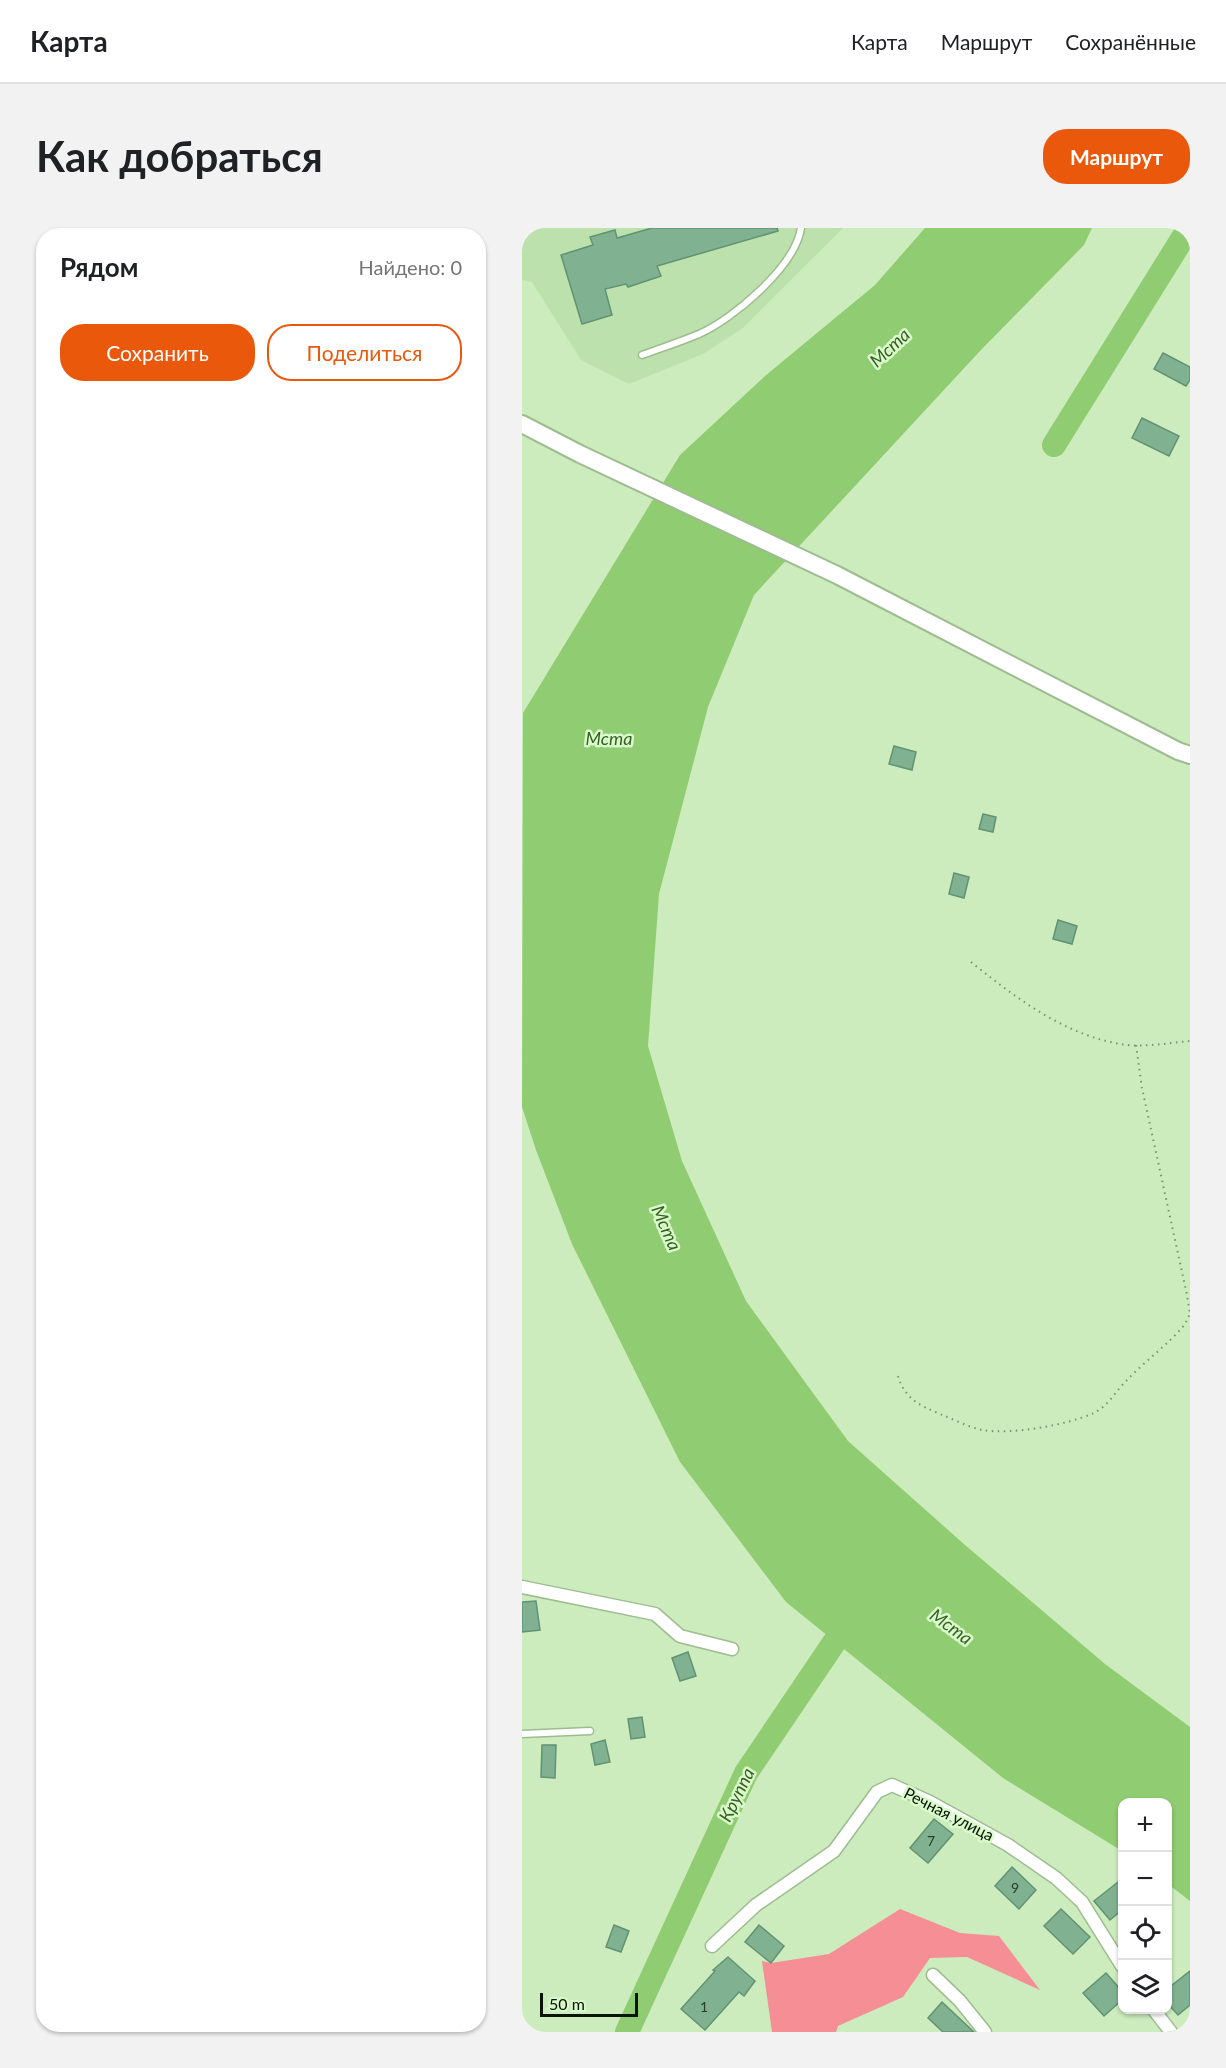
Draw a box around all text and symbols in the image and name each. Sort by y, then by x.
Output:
text: Карта [30,24,108,58]
text: Карта [851,29,908,54]
text: Маршрут [941,29,1032,54]
text: Сохранённые [1065,29,1196,54]
button: Маршрут [1043,129,1190,184]
text: Как добраться [36,131,323,181]
text: Рядом [60,251,138,283]
text: Найдено: 0 [359,255,462,279]
water label: Мста [865,323,914,371]
button: Сохранить [60,324,255,381]
button: Поделиться [267,324,462,381]
water label: Мста [586,727,632,749]
water label: Мста [647,1202,686,1253]
water label: Мста [926,1604,977,1649]
water label: Круппа [714,1764,759,1825]
street label: Речная улица [901,1783,997,1844]
map controls [1118,1798,1172,2014]
button: + [1118,1798,1172,1852]
house number: 7 [927,1832,935,1849]
button: − [1118,1852,1172,1906]
house number: 9 [1011,1879,1019,1896]
button: locate [1118,1906,1172,1960]
button: layers [1118,1960,1172,2014]
scale bar [540,1990,638,2018]
text: 50 m [549,1994,585,2013]
house number: 1 [700,1998,708,2015]

